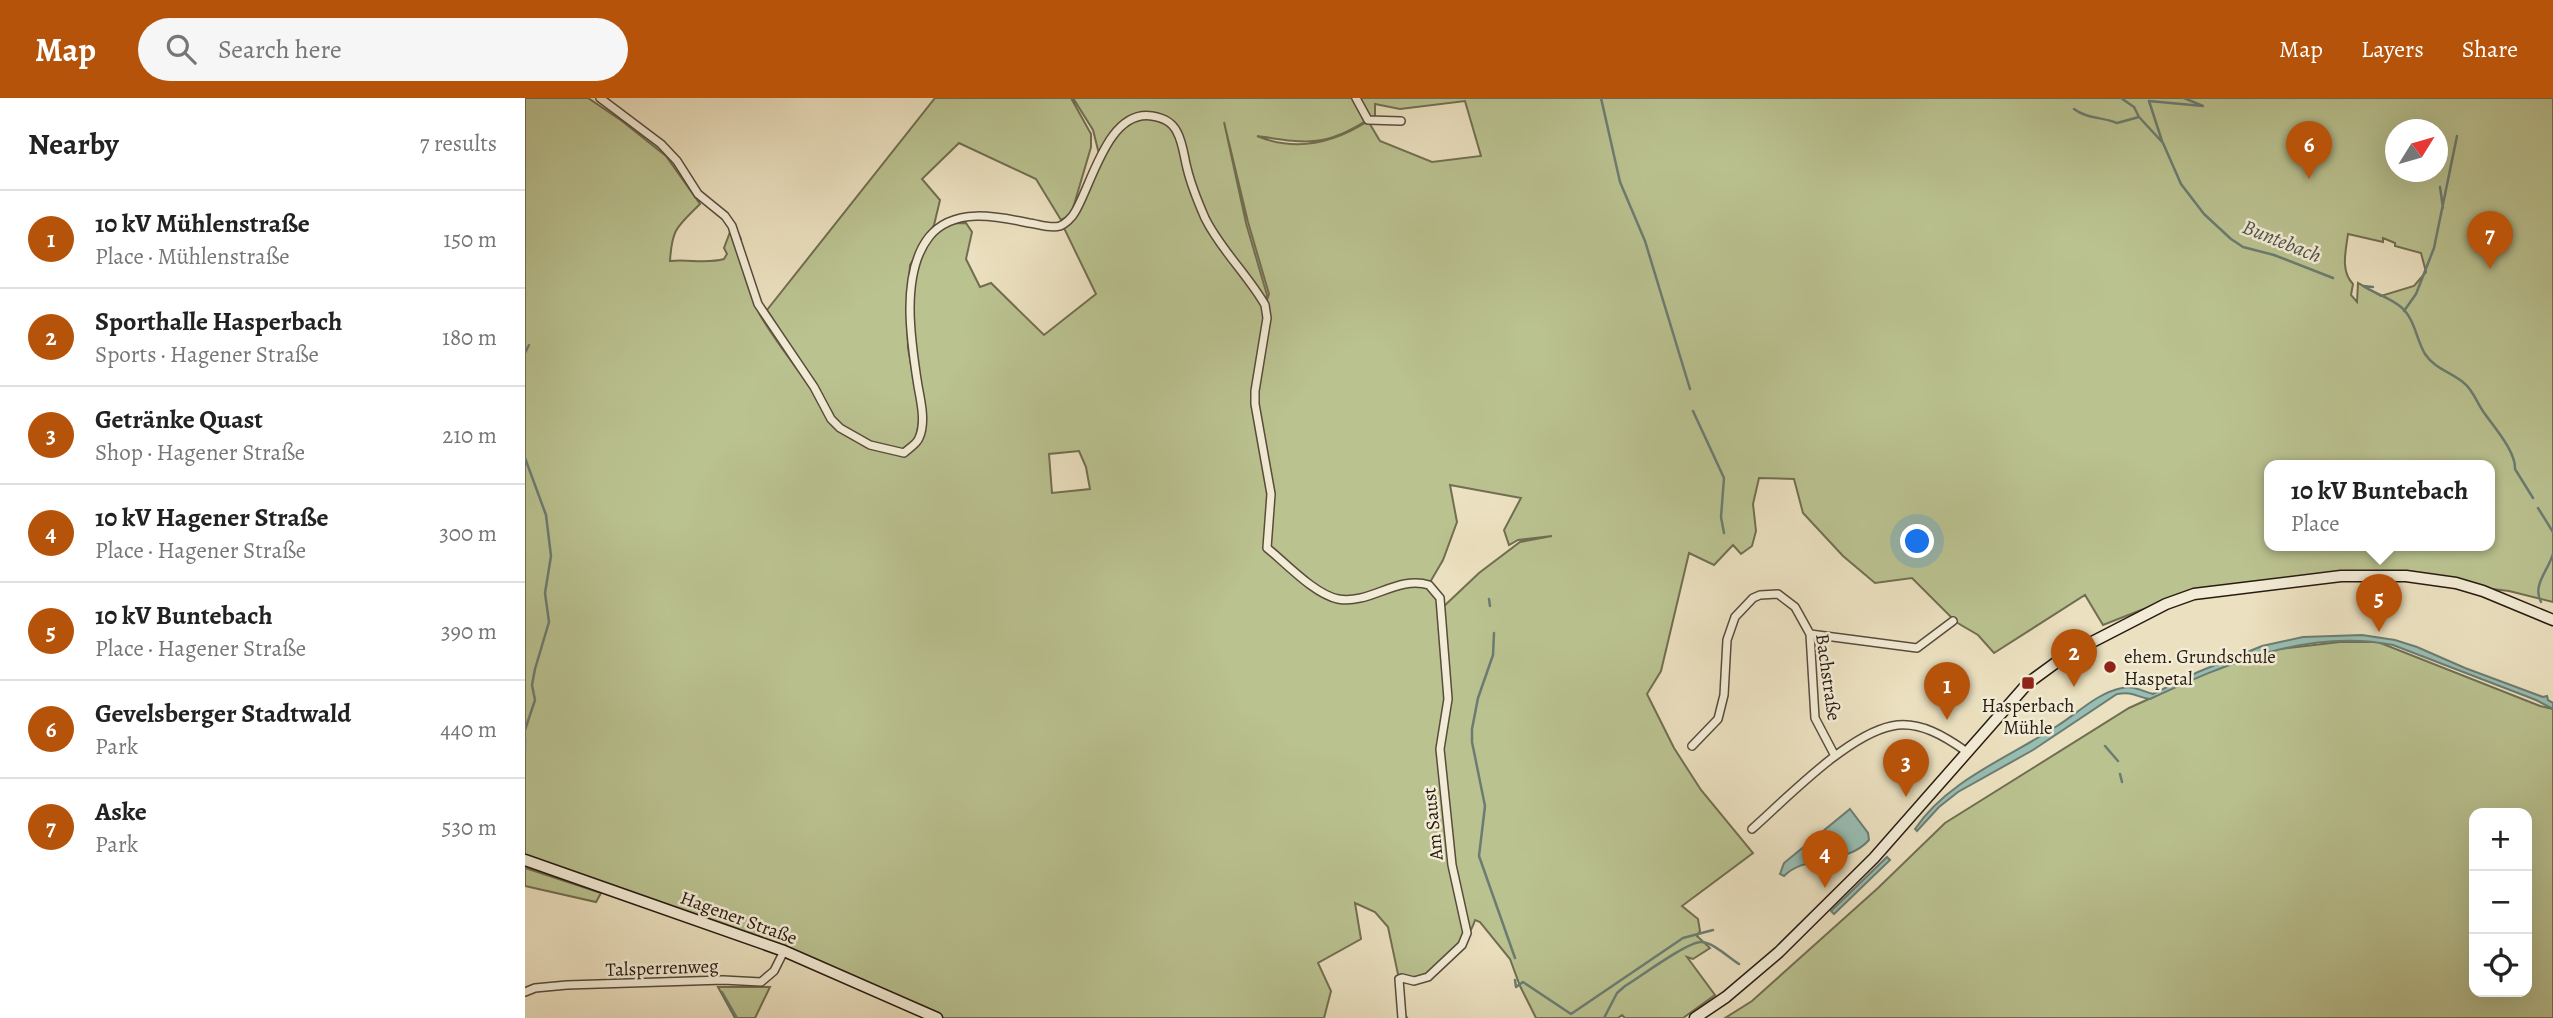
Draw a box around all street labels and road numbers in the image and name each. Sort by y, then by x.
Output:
street label: Bachstraße [1809,632,1847,723]
street label: Am Saust [1416,786,1450,863]
street label: Hagener Straße [677,885,801,951]
street label: Talsperrenweg [605,953,719,983]

